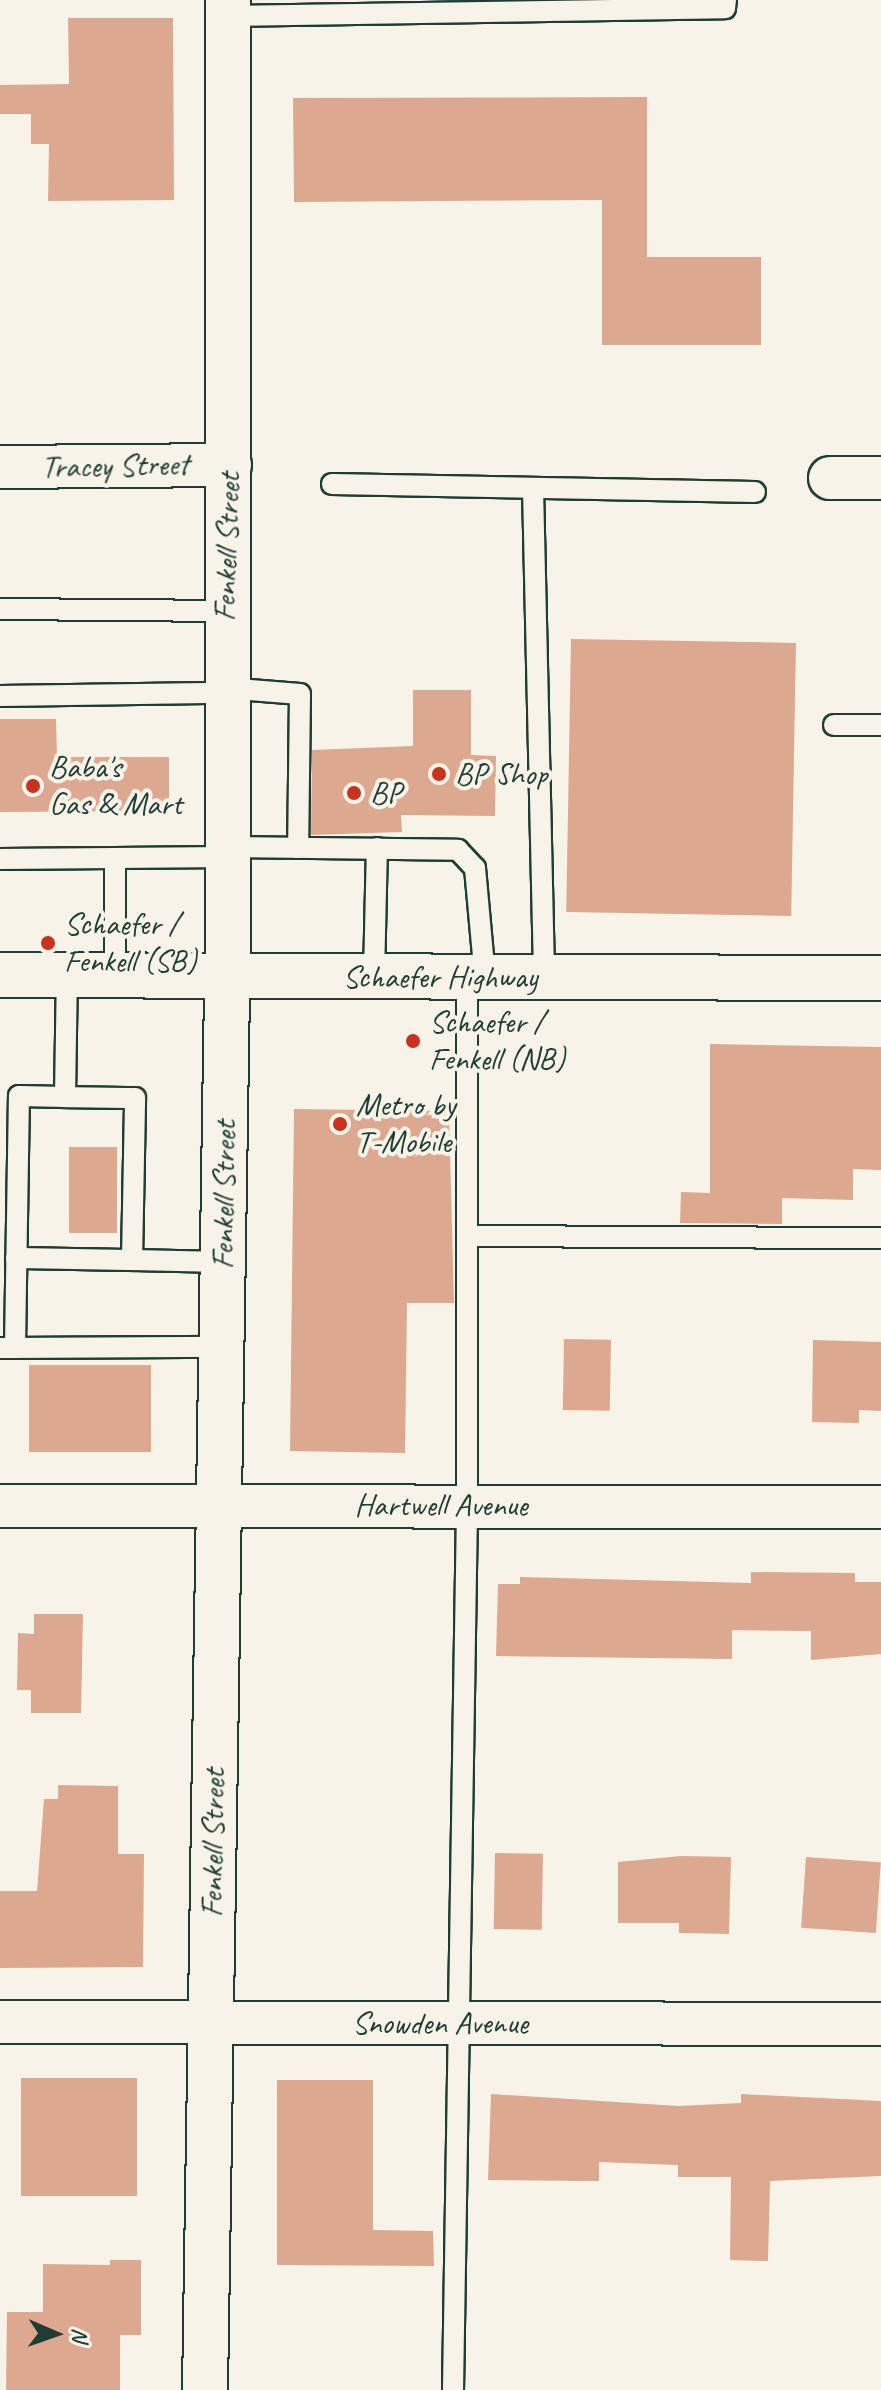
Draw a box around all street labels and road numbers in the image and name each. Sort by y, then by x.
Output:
street label: Tracey Street [41,446,189,486]
street label: Fenkell Street [205,472,249,622]
street label: Schaefer Highway [343,958,537,996]
street label: Fenkell Street [204,1120,244,1270]
street label: Hartwell Avenue [354,1486,528,1524]
street label: Fenkell Street [193,1768,233,1918]
street label: Snowden Avenue [352,2004,528,2042]

